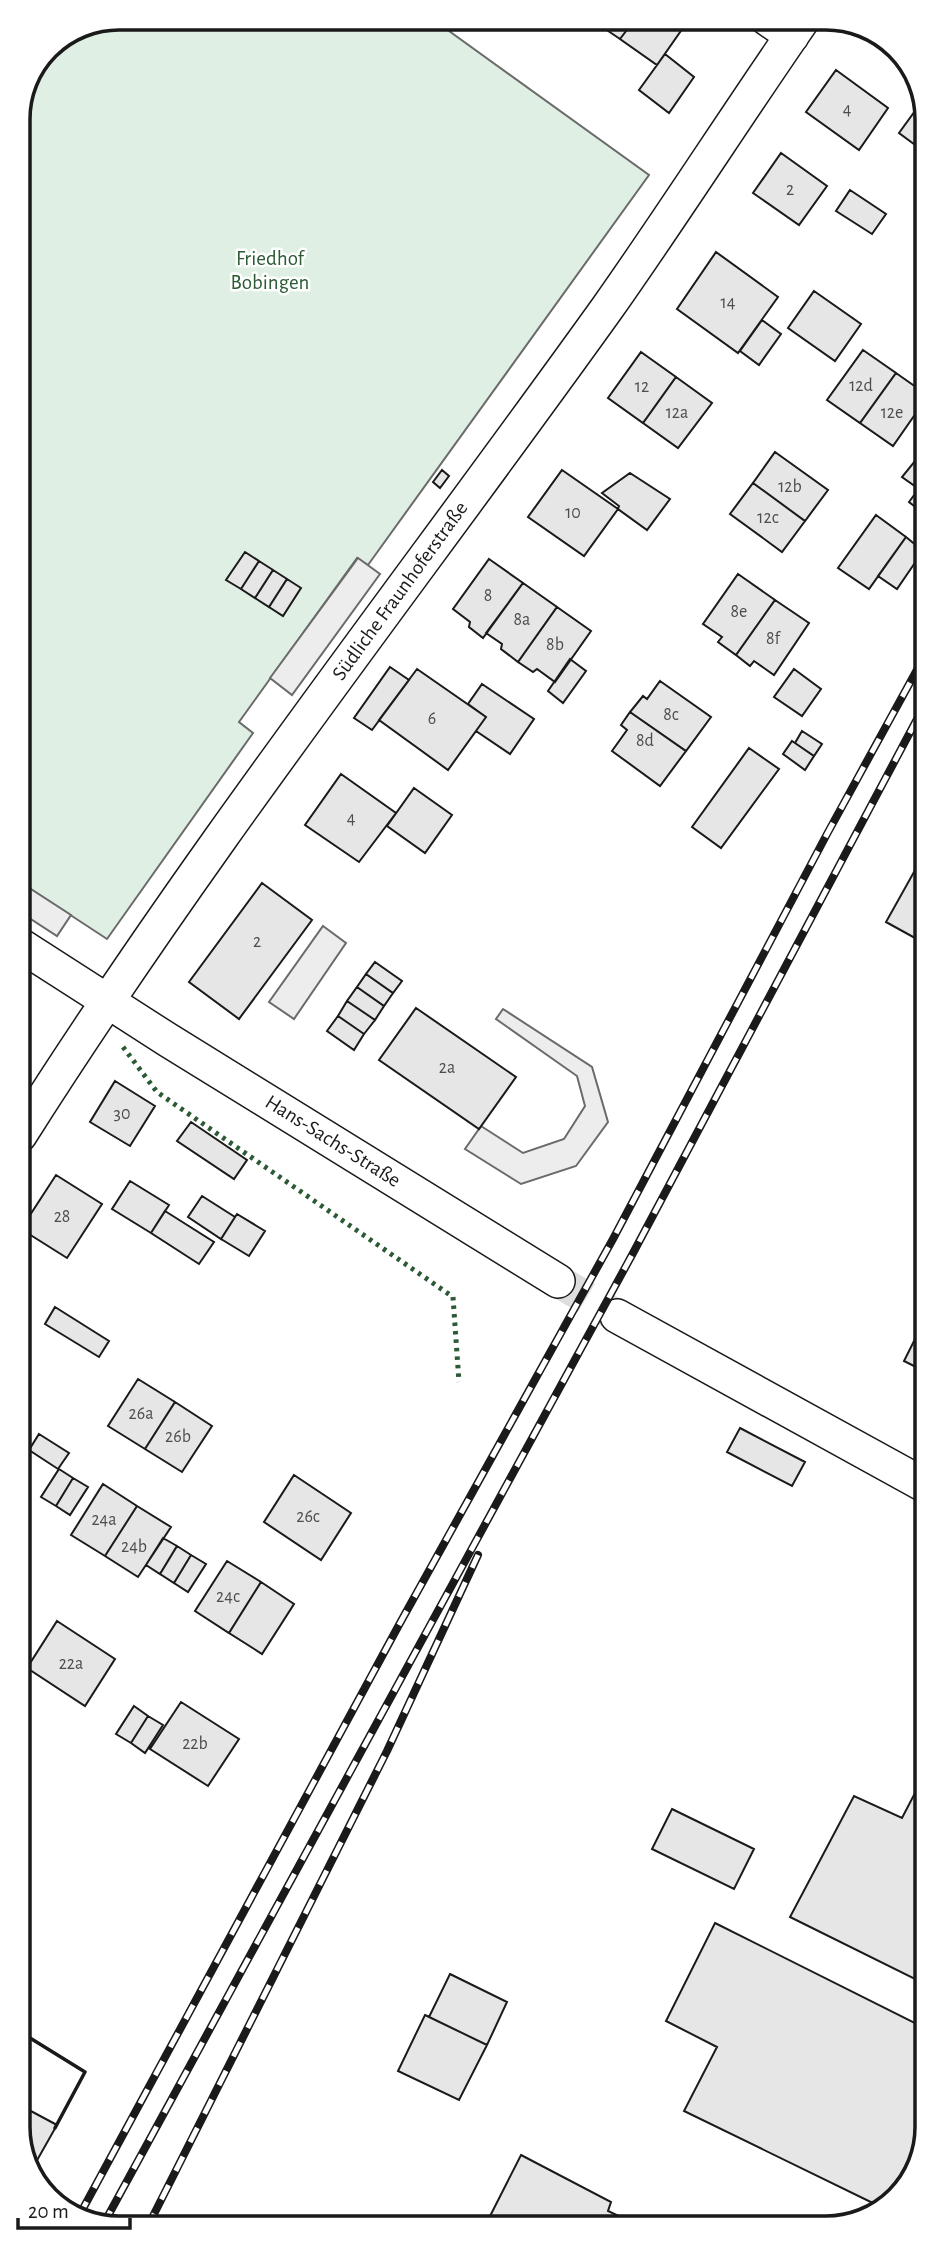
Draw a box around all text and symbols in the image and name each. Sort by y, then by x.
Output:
house number: 4 [843,101,852,119]
house number: 2 [786,181,794,199]
park label: Friedhof Bobingen [231,248,309,293]
house number: 14 [721,294,736,312]
house number: 12d [849,377,873,395]
house number: 12 [635,378,649,396]
house number: 12a [666,404,688,422]
house number: 12e [881,404,903,422]
house number: 12b [778,478,802,496]
street label: Südliche Fraunhoferstraße [328,498,472,684]
house number: 10 [565,504,581,522]
house number: 12c [757,509,779,527]
house number: 8 [484,587,492,605]
house number: 8e [731,603,747,621]
house number: 8a [514,611,530,629]
house number: 8f [766,630,782,648]
house number: 8b [546,636,564,654]
house number: 8c [663,706,679,724]
house number: 6 [428,710,436,728]
house number: 8d [636,732,654,750]
house number: 4 [347,810,356,828]
house number: 2 [253,933,261,951]
house number: 2a [439,1059,455,1077]
street label: Hans-Sachs-Straße [262,1091,404,1191]
house number: 30 [114,1105,130,1123]
house number: 28 [54,1208,70,1226]
house number: 26a [129,1405,153,1423]
house number: 26b [165,1428,191,1446]
house number: 26c [296,1508,320,1526]
house number: 24a [91,1511,117,1529]
house number: 24b [121,1538,147,1556]
house number: 24c [216,1588,240,1606]
house number: 22a [59,1655,83,1673]
house number: 22b [182,1735,208,1753]
scale bar [18,2186,130,2230]
text: 20 m [28,2201,69,2222]

